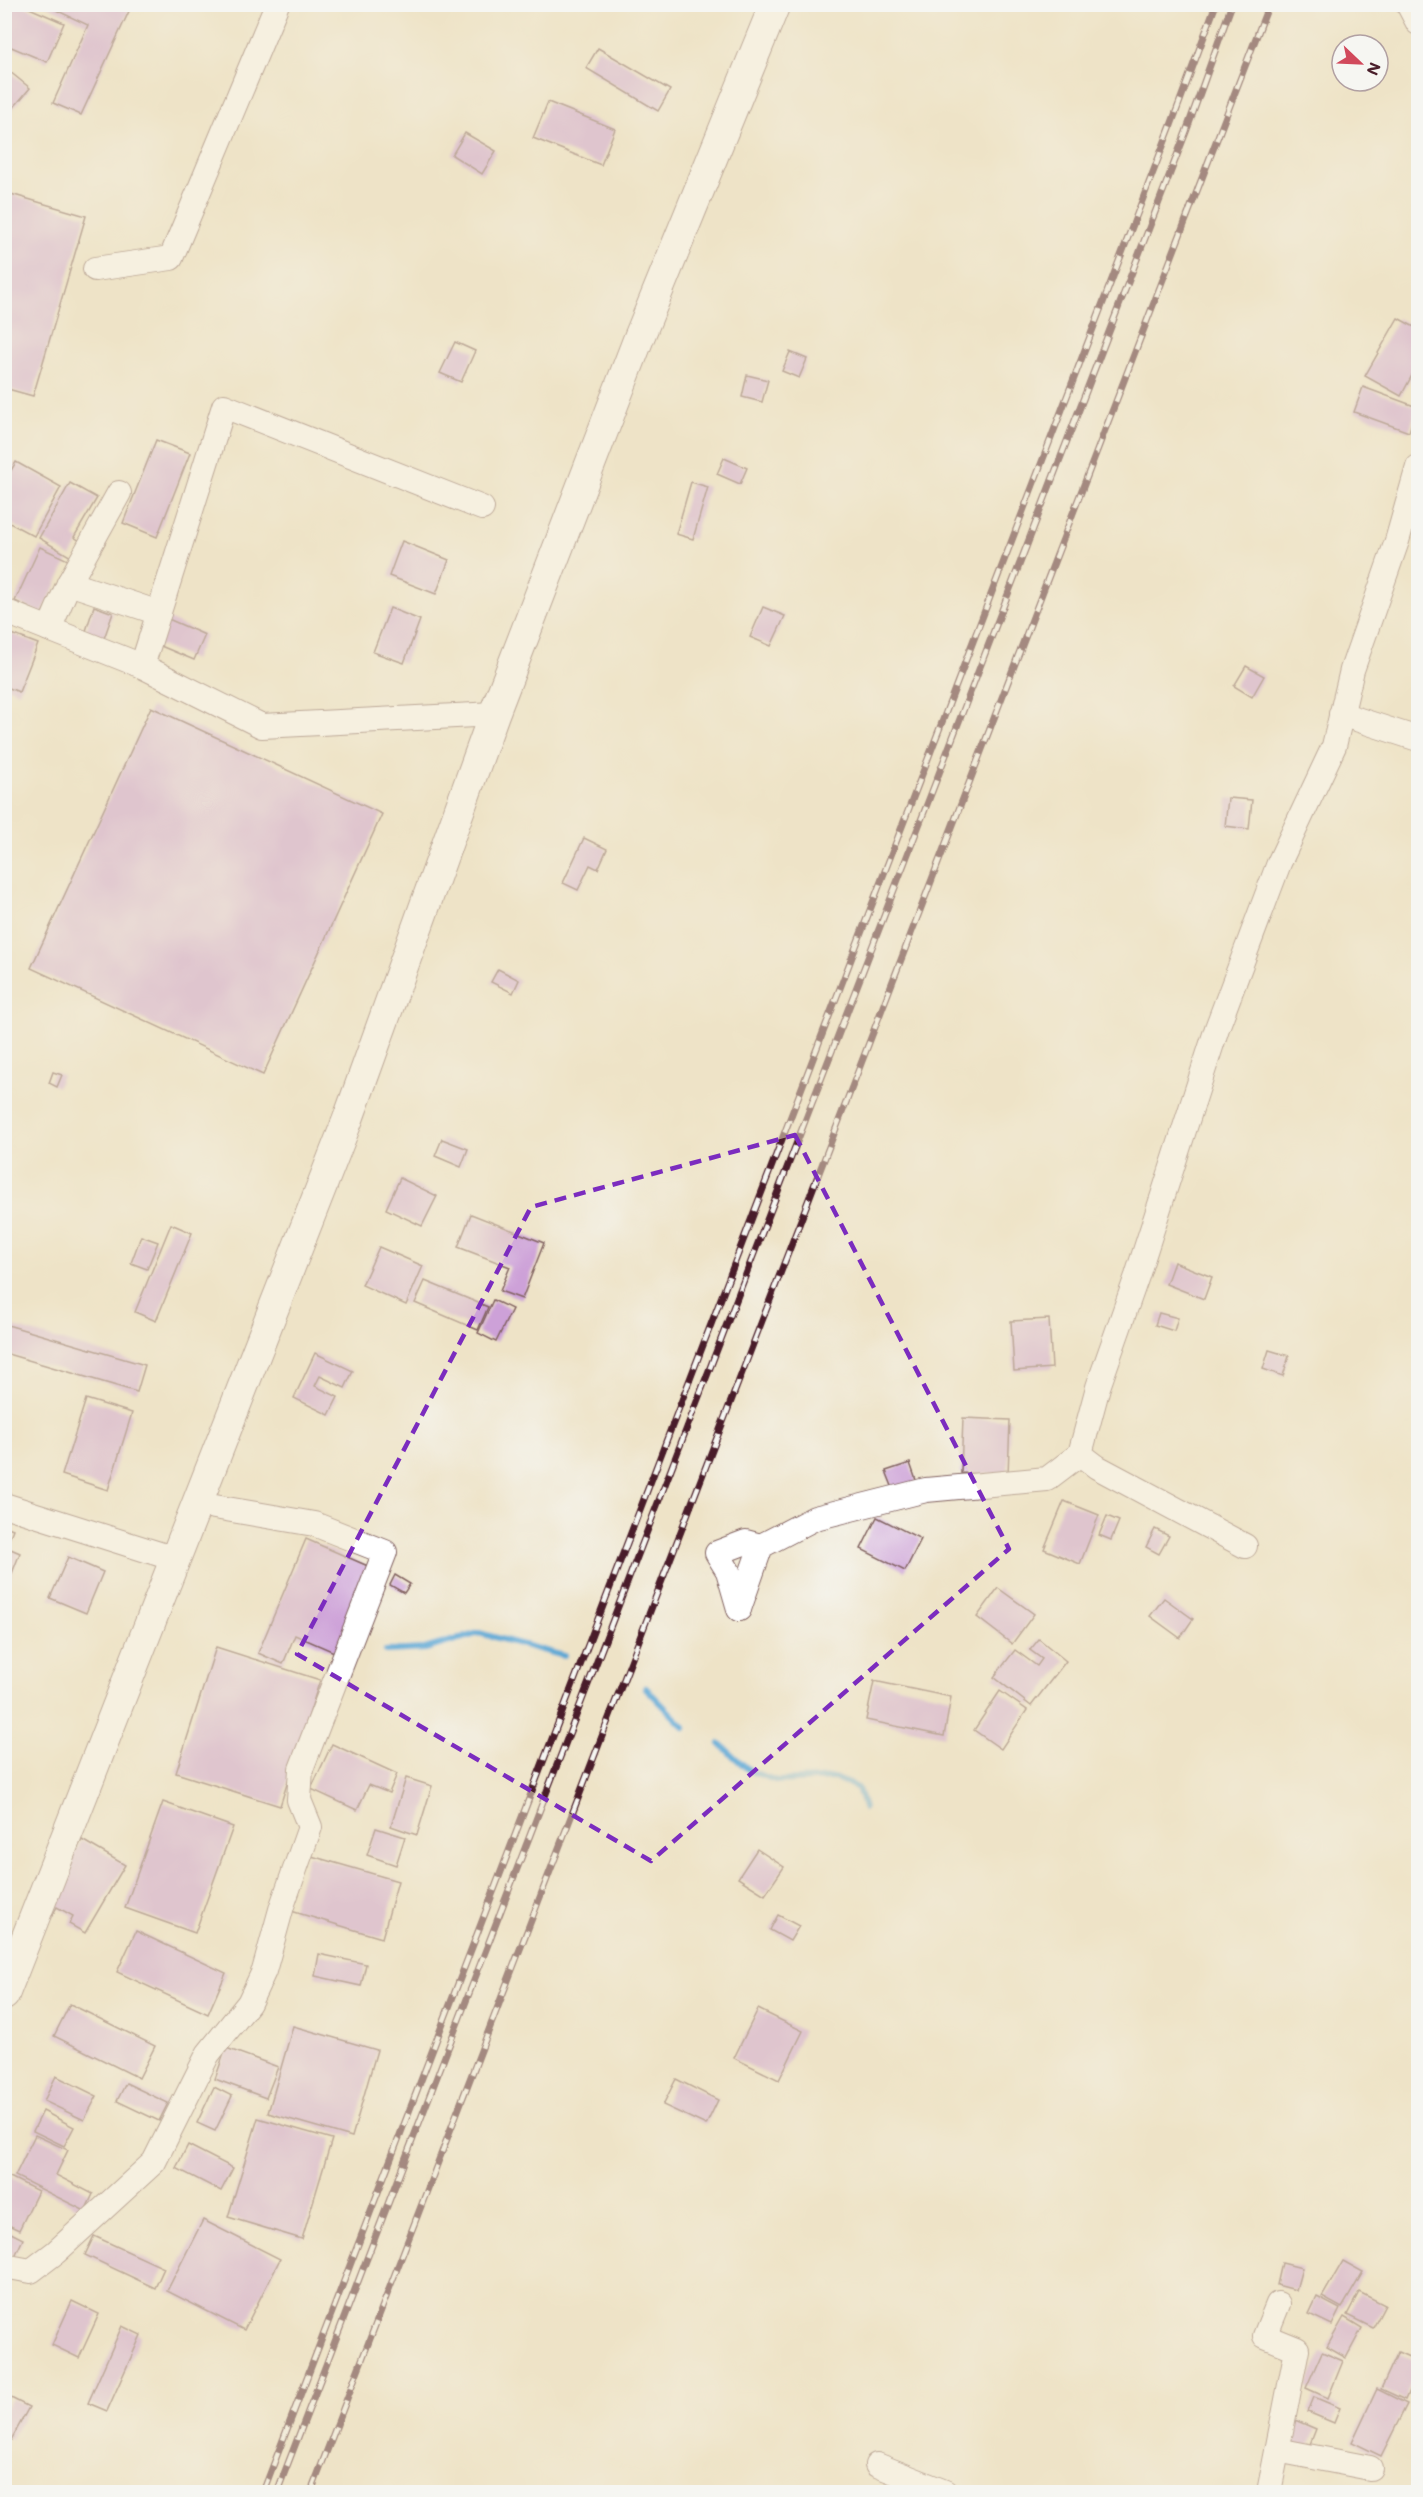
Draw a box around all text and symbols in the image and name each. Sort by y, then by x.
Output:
north arrow [1330,33,1390,93]
text: N [1362,59,1386,79]

